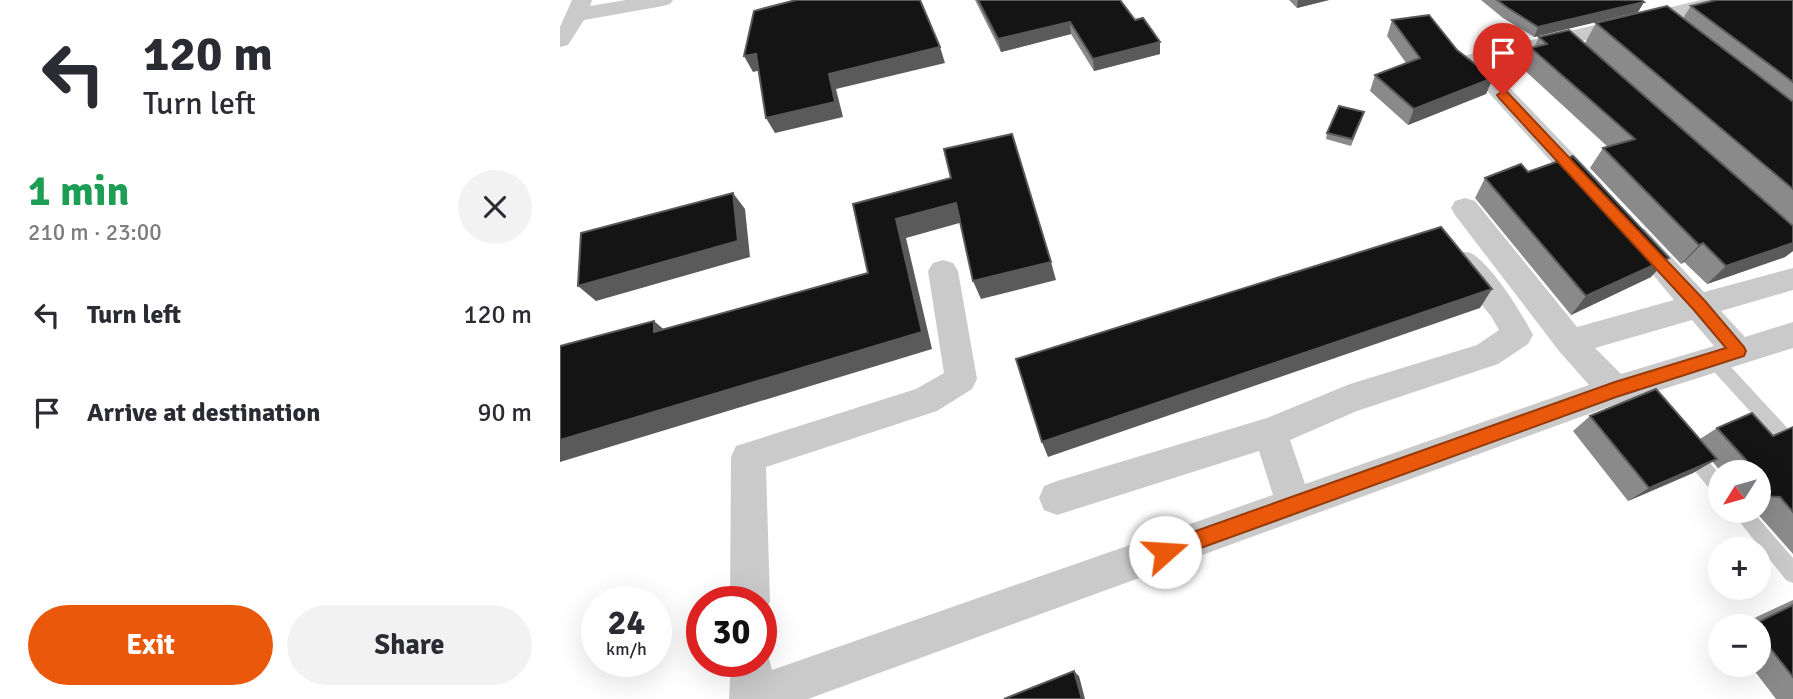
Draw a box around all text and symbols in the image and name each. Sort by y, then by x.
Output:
pin [1473,23,1533,95]
text: 120 m [143,24,273,84]
icon: left [28,28,119,119]
icon: arrive [1484,34,1522,72]
text: Turn left [143,84,256,123]
text: 1 min [28,166,129,217]
button: close [458,170,532,244]
text: 210 m · 23:00 [28,218,162,247]
icon: left [28,296,66,334]
text: Turn left [87,299,181,331]
text: 120 m [463,299,532,331]
icon: arrive [28,394,66,432]
text: Arrive at destination [87,397,320,429]
text: 90 m [477,397,532,429]
north arrow [1708,460,1771,523]
map controls [1708,460,1771,677]
position arrow [1128,515,1202,589]
button: + [1708,537,1771,600]
speed limit sign: 30 [686,586,777,677]
text: 24 [608,601,645,644]
button: Exit [28,605,273,685]
button: Share [287,605,532,685]
button: − [1708,614,1771,677]
text: km/h [606,638,647,660]

